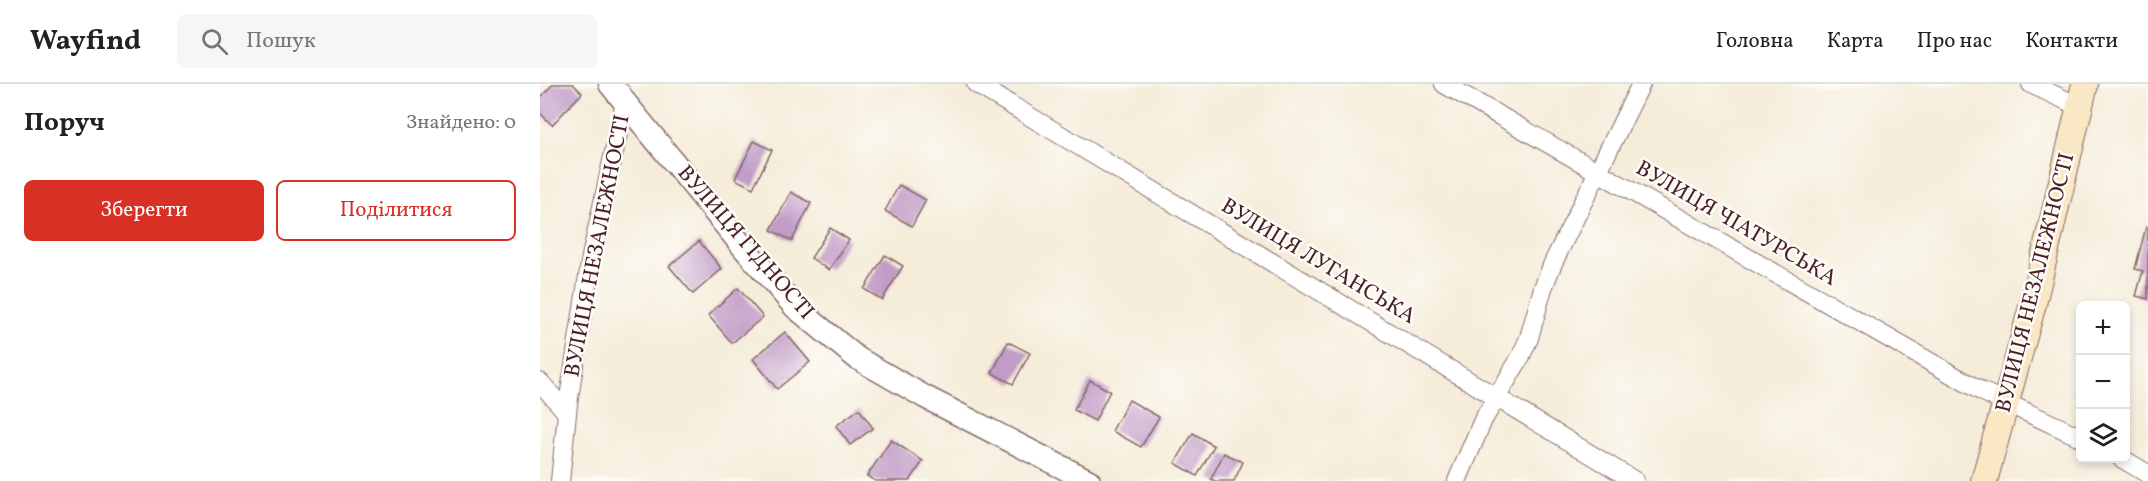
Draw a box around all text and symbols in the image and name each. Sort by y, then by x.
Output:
search box [177,14,597,68]
text: Wayfind [30,22,141,61]
icon: search [198,25,231,58]
text: Пошук [246,26,316,57]
text: Головна [1716,27,1794,56]
text: Карта [1827,27,1884,56]
text: Про нас [1917,27,1992,56]
text: Контакти [2025,27,2118,56]
text: Поруч [24,105,105,141]
text: Знайдено: 0 [406,109,516,137]
street label: ВУЛИЦЯ НЕЗАЛЕЖНОСТІ [557,112,639,380]
street label: ВУЛИЦЯ НЕЗАЛЕЖНОСТІ [1989,150,2083,416]
street label: ВУЛИЦЯ ЧІАТУРСЬКА [1630,154,1842,294]
street label: ВУЛИЦЯ ГІДНОСТІ [669,159,821,327]
button: Зберегти [24,180,264,241]
button: Поділитися [276,180,516,241]
street label: ВУЛИЦЯ ЛУГАНСЬКА [1215,191,1421,333]
map controls [2076,301,2130,463]
button: + [2076,301,2130,355]
button: − [2076,355,2130,409]
button: layers [2076,409,2130,463]

